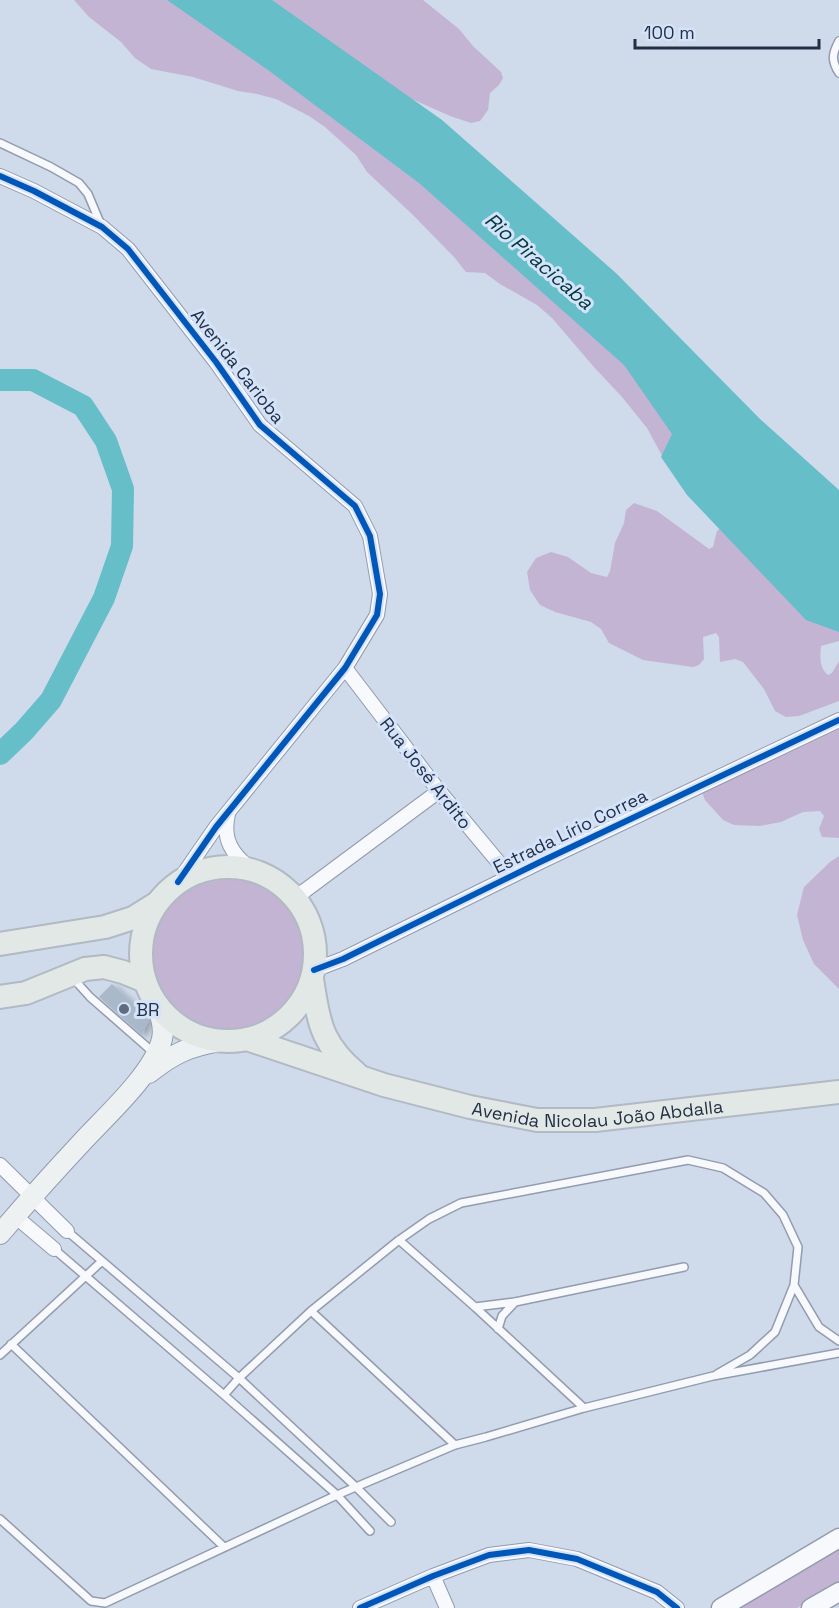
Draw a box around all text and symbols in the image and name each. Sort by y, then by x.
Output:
scale bar [635,12,820,50]
text: 100 m [644,21,695,44]
water label: Rio Piracicaba [479,207,599,315]
street label: Avenida Carioba [186,304,290,428]
street label: Rua José Ardito [375,712,477,834]
street label: Estrada Lírio Correa [489,784,651,878]
place label: BR [136,998,159,1021]
marker: BR [117,1002,131,1016]
street label: Avenida Nicolau João Abdalla [470,1094,724,1132]

